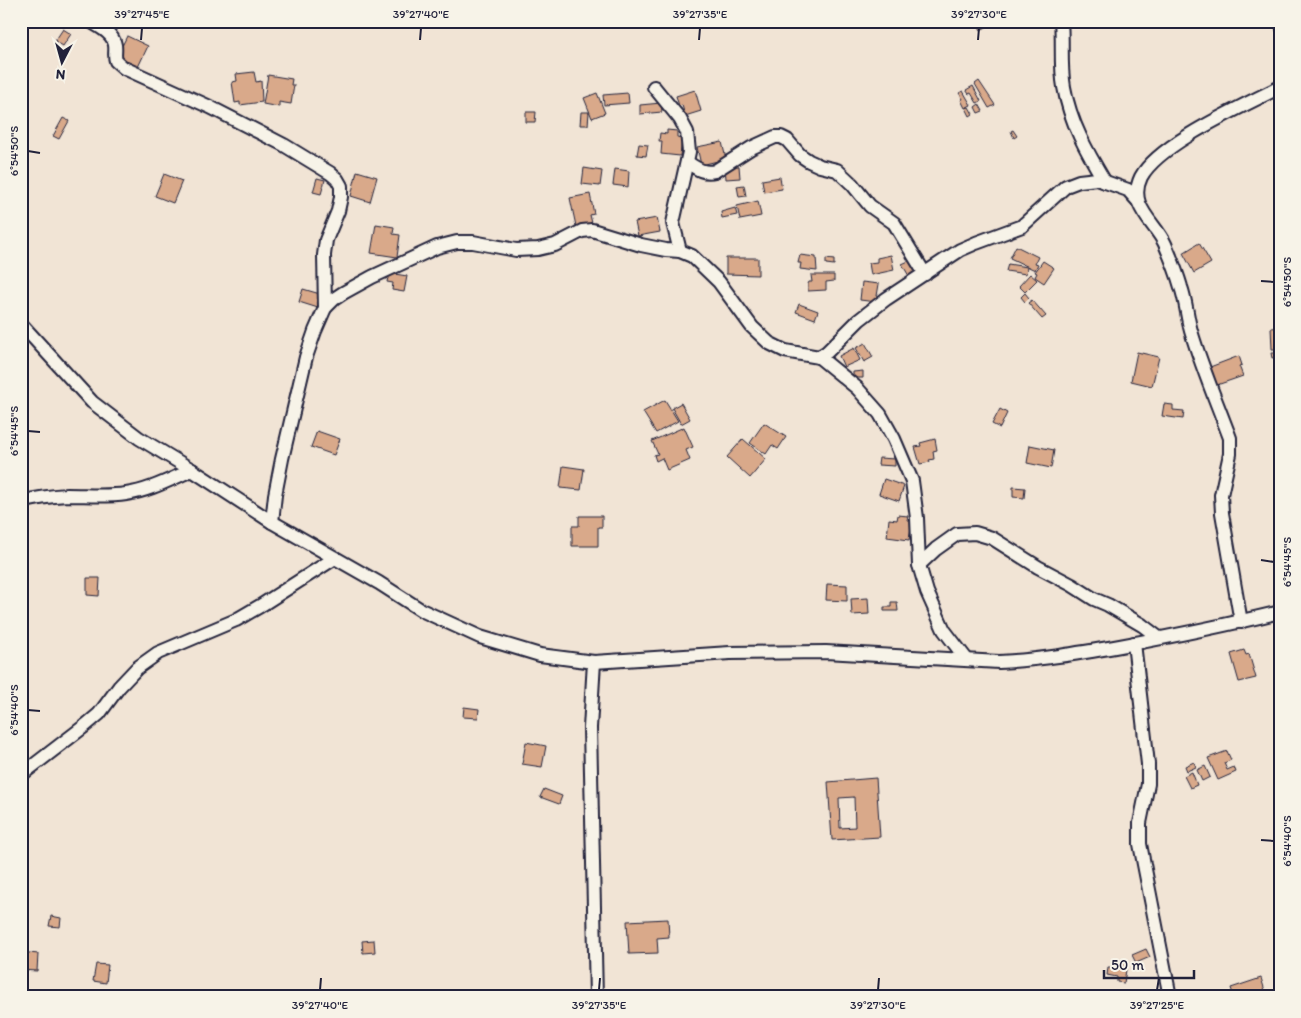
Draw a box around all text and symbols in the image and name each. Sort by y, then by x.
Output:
text: 39°27'45"E [114,7,170,21]
text: 39°27'40"E [393,7,450,21]
text: 39°27'35"E [673,7,728,21]
text: 39°27'30"E [951,7,1007,21]
north arrow [38,38,88,88]
text: N [55,65,66,83]
text: 6°54'50"S [7,126,21,176]
text: 6°54'50"S [1280,257,1294,307]
text: 6°54'45"S [7,406,21,456]
text: 6°54'45"S [1280,537,1294,587]
text: 6°54'40"S [7,684,21,736]
text: 6°54'40"S [1280,815,1294,867]
scale bar [1104,948,1194,980]
text: 50 m [1111,956,1144,974]
text: 39°27'40"E [292,998,349,1012]
text: 39°27'35"E [572,998,627,1012]
text: 39°27'30"E [850,998,906,1012]
text: 39°27'25"E [1130,998,1185,1012]

